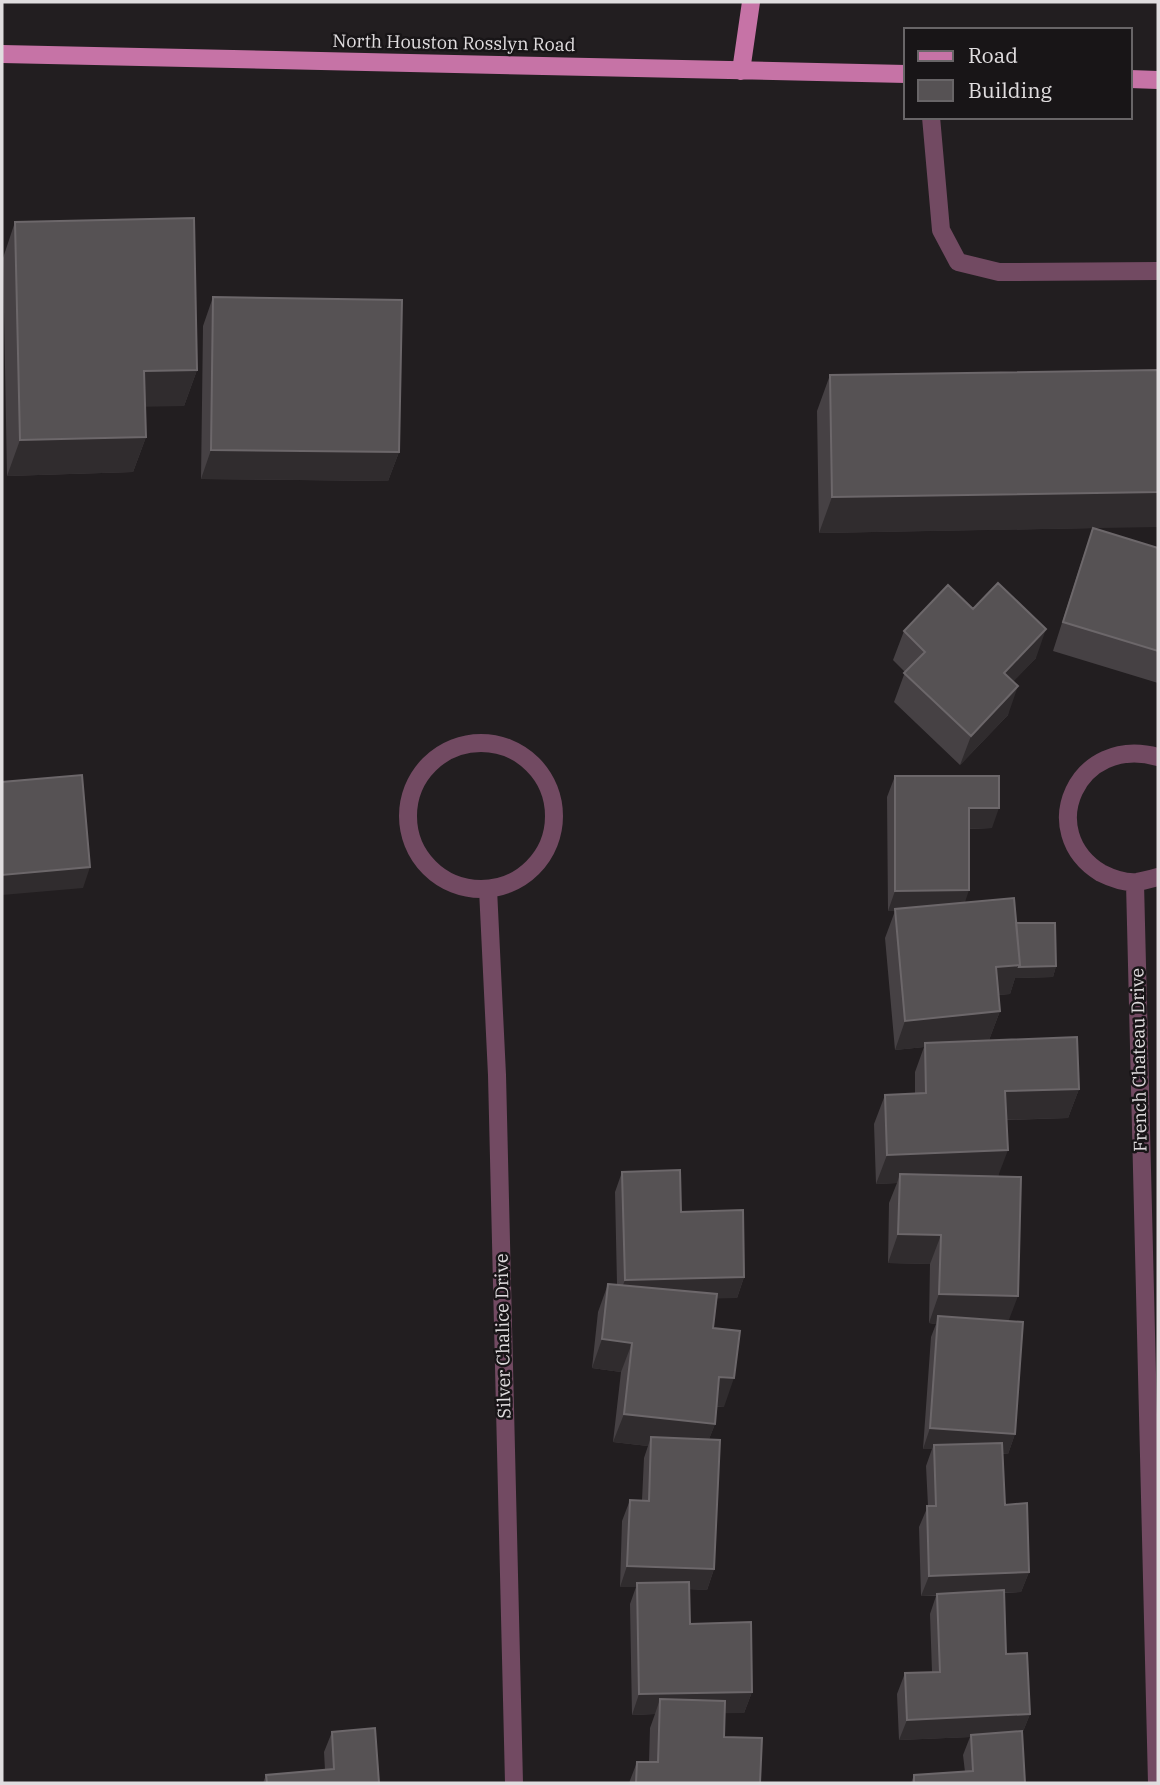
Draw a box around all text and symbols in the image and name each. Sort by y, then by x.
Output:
legend [904,28,1132,119]
street label: North Houston Rosslyn Road [332,29,576,56]
text: Road [968,41,1018,69]
text: Building [968,76,1053,104]
street label: French Chateau Drive [1125,968,1152,1152]
street label: Silver Chalice Drive [490,1253,515,1419]

